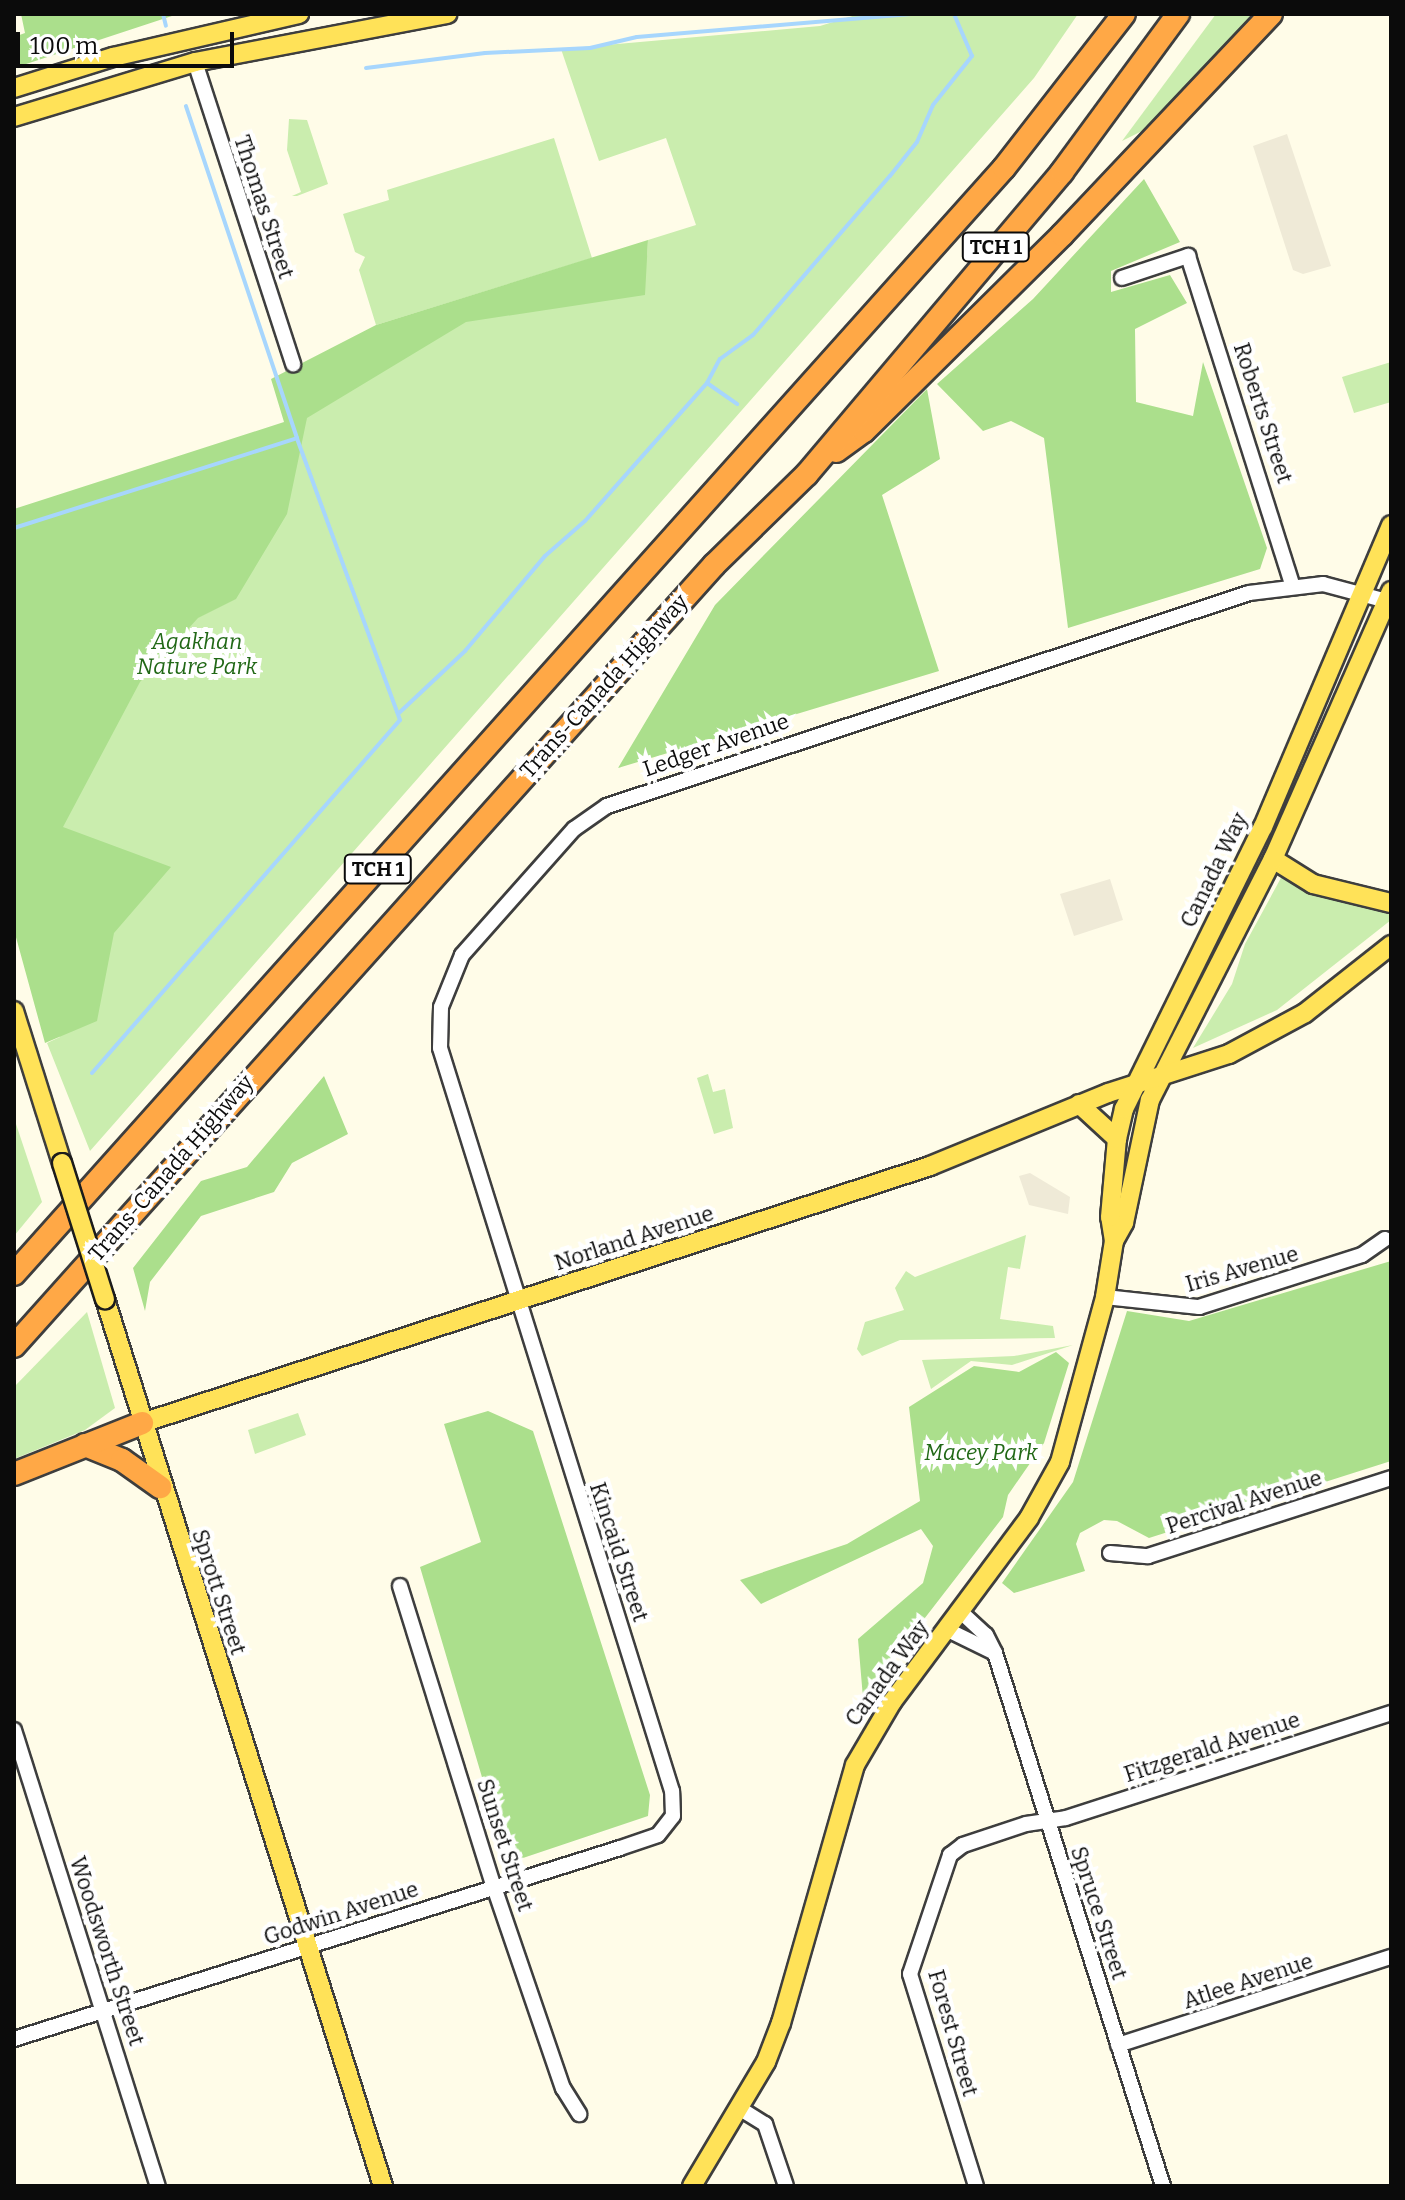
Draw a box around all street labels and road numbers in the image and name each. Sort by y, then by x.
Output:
street label: Thomas Street [228,132,300,282]
road number: TCH 1 [960,231,1032,263]
street label: Roberts Street [1228,340,1298,486]
street label: Trans-Canada Highway [514,589,694,783]
street label: Ledger Avenue [640,708,792,782]
street label: Canada Way [1175,808,1253,932]
road number: TCH 1 [342,853,414,885]
street label: Trans-Canada Highway [83,1069,259,1267]
street label: Norland Avenue [551,1200,717,1276]
street label: Iris Avenue [1183,1240,1301,1298]
street label: Percival Avenue [1163,1464,1325,1540]
street label: Kincaid Street [584,1479,654,1625]
street label: Sprott Street [186,1526,252,1658]
street label: Canada Way [840,1615,934,1731]
street label: Fitzgerald Avenue [1121,1706,1303,1788]
street label: Sunset Street [471,1776,539,1914]
street label: Spruce Street [1065,1843,1133,1983]
street label: Woodsworth Street [64,1853,150,2049]
street label: Godwin Avenue [260,1876,422,1950]
street label: Atlee Avenue [1180,1948,1316,2014]
street label: Forest Street [922,1967,984,2099]

